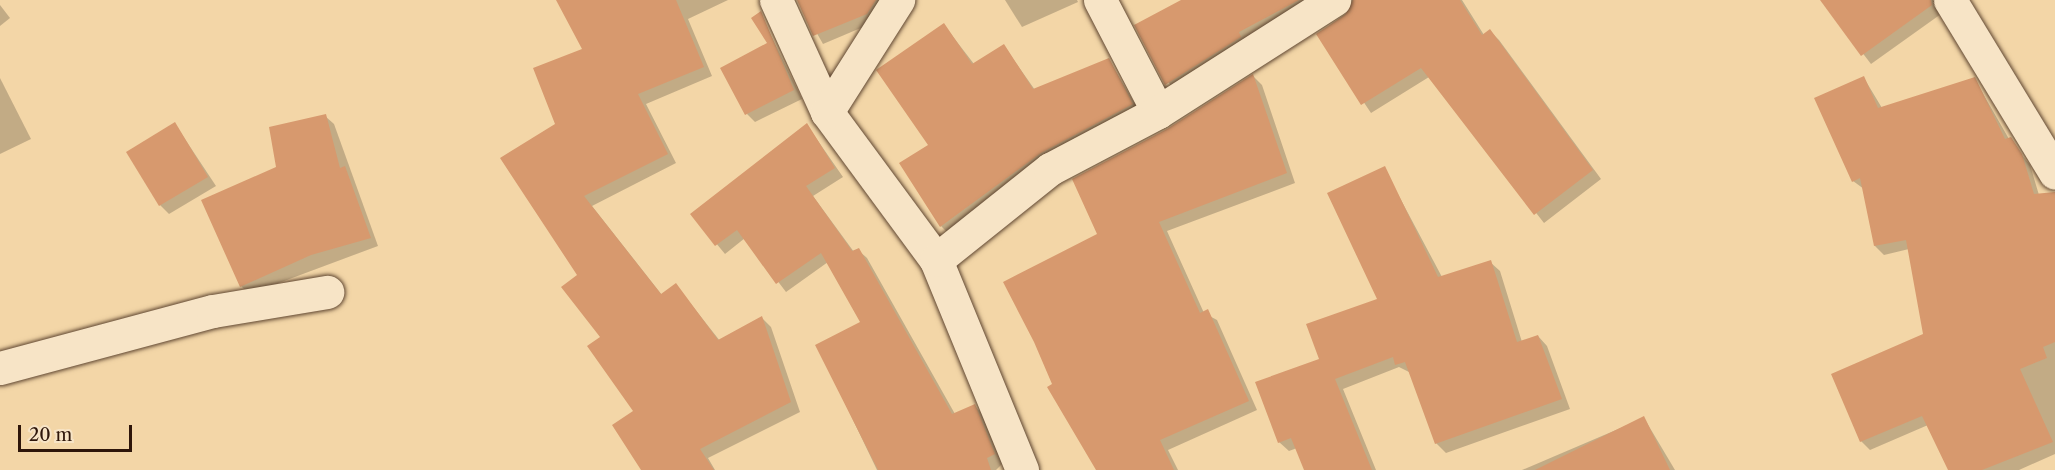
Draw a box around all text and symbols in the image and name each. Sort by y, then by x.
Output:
scale bar [21,413,135,451]
text: 20 m [29,424,72,446]

